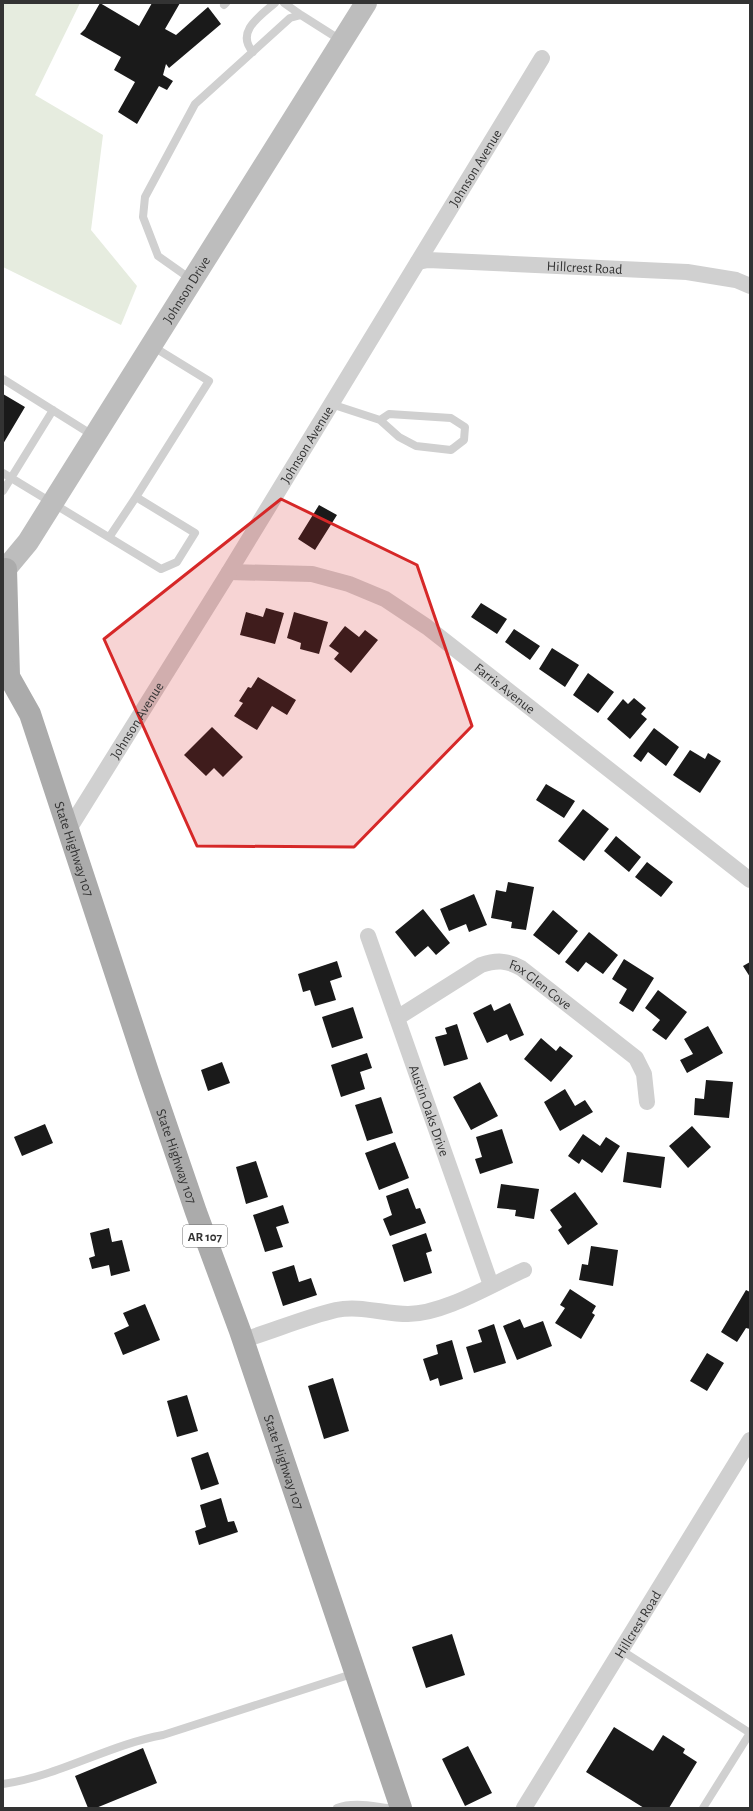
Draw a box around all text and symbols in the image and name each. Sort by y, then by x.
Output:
street label: Johnson Avenue [447,127,505,209]
street label: Johnson Drive [161,254,213,326]
street label: Hillcrest Road [546,260,623,277]
street label: Johnson Avenue [279,404,336,486]
street label: Farris Avenue [471,661,537,717]
street label: Johnson Avenue [108,680,167,762]
street label: State Highway 107 [51,800,96,899]
street label: Fox Glen Cove [507,957,574,1013]
street label: Austin Oaks Drive [406,1063,451,1158]
street label: State Highway 107 [153,1107,199,1206]
road number: AR 107 [183,1225,227,1247]
street label: State Highway 107 [261,1413,306,1512]
street label: Hillcrest Road [612,1589,664,1661]

